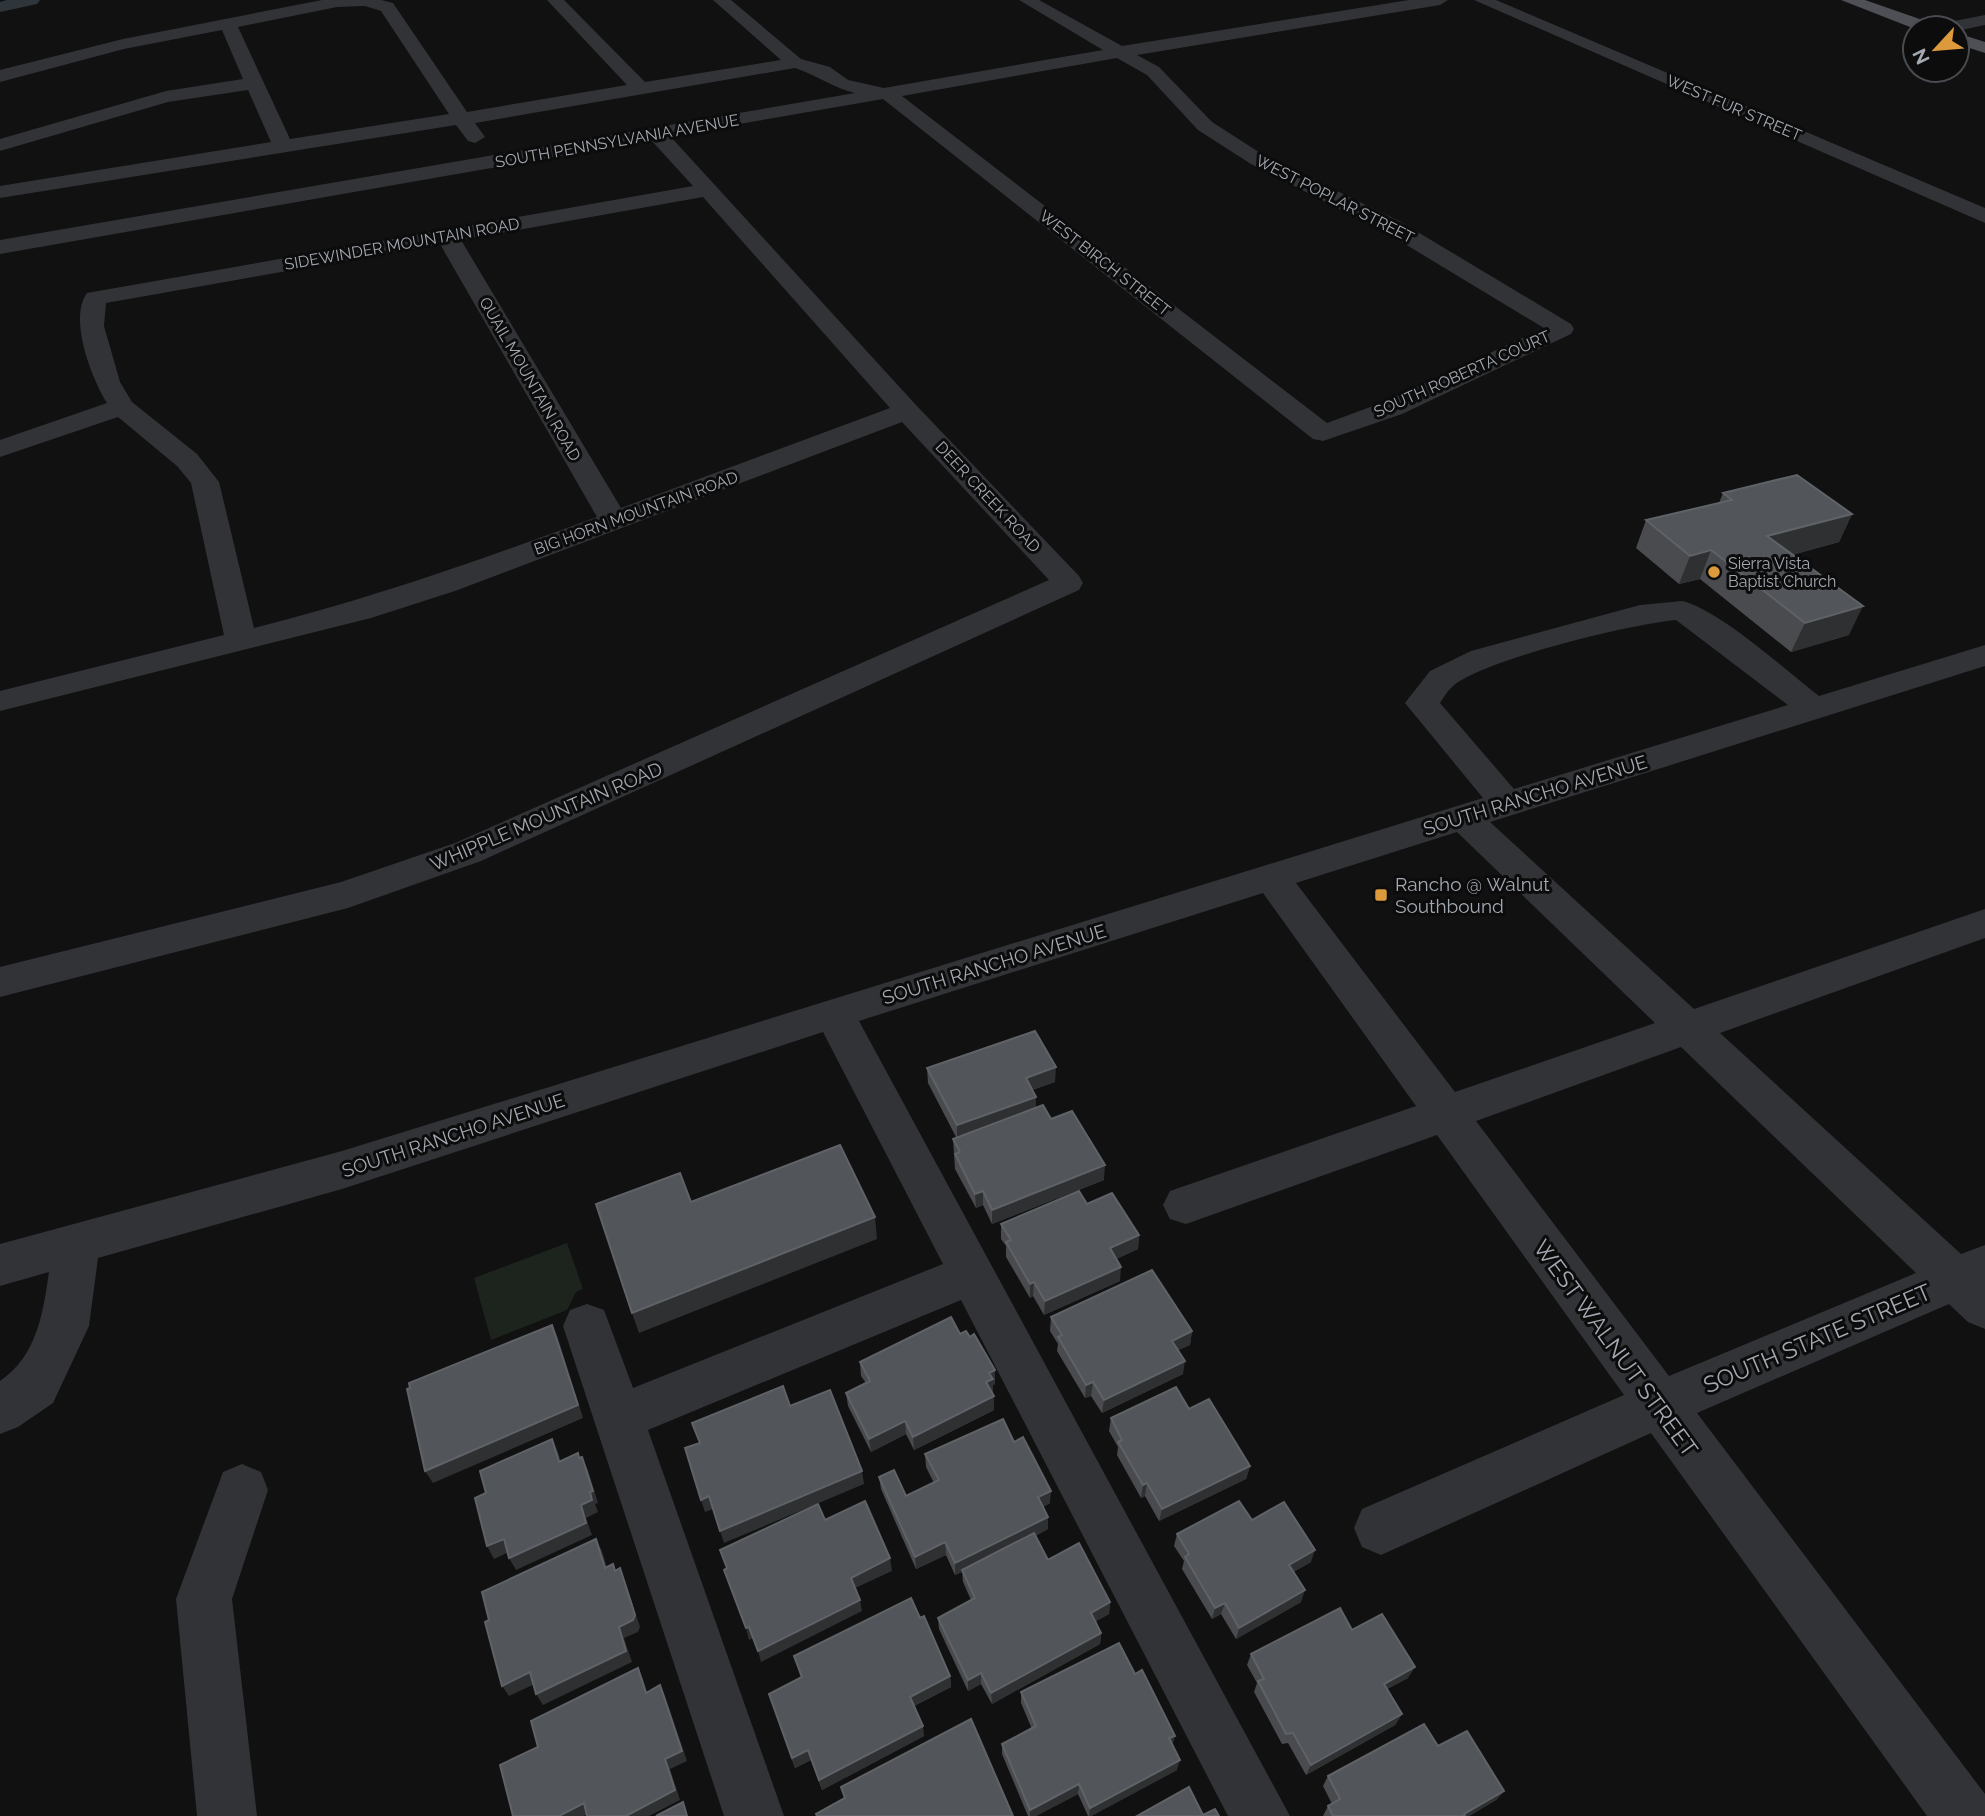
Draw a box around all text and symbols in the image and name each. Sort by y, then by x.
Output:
north arrow [1901,14,1971,84]
text: N [1908,45,1934,68]
street label: WEST FUR STREET [1664,71,1804,145]
street label: SOUTH PENNSYLVANIA AVENUE [494,110,741,172]
street label: WEST POPLAR STREET [1253,151,1418,247]
street label: WEST BIRCH STREET [1036,206,1174,320]
street label: SIDEWINDER MOUNTAIN ROAD [283,214,521,274]
street label: QUAIL MOUNTAIN ROAD [475,294,585,464]
street label: SOUTH ROBERTA COURT [1371,326,1553,421]
street label: DEER CREEK ROAD [932,438,1044,556]
street label: BIG HORN MOUNTAIN ROAD [531,467,741,559]
place label: Sierra Vista Baptist Church [1728,554,1836,591]
marker: Sierra Vista Baptist Church [1706,564,1722,580]
street label: SOUTH RANCHO AVENUE [1420,750,1650,840]
street label: WHIPPLE MOUNTAIN ROAD [427,757,665,875]
place label: Rancho @ Walnut Southbound [1395,873,1550,917]
marker: Rancho @ Walnut Southbound [1373,887,1389,903]
street label: SOUTH RANCHO AVENUE [879,919,1109,1009]
street label: SOUTH RANCHO AVENUE [339,1089,567,1181]
street label: WEST WALNUT STREET [1528,1234,1704,1462]
street label: SOUTH STATE STREET [1699,1278,1935,1398]

